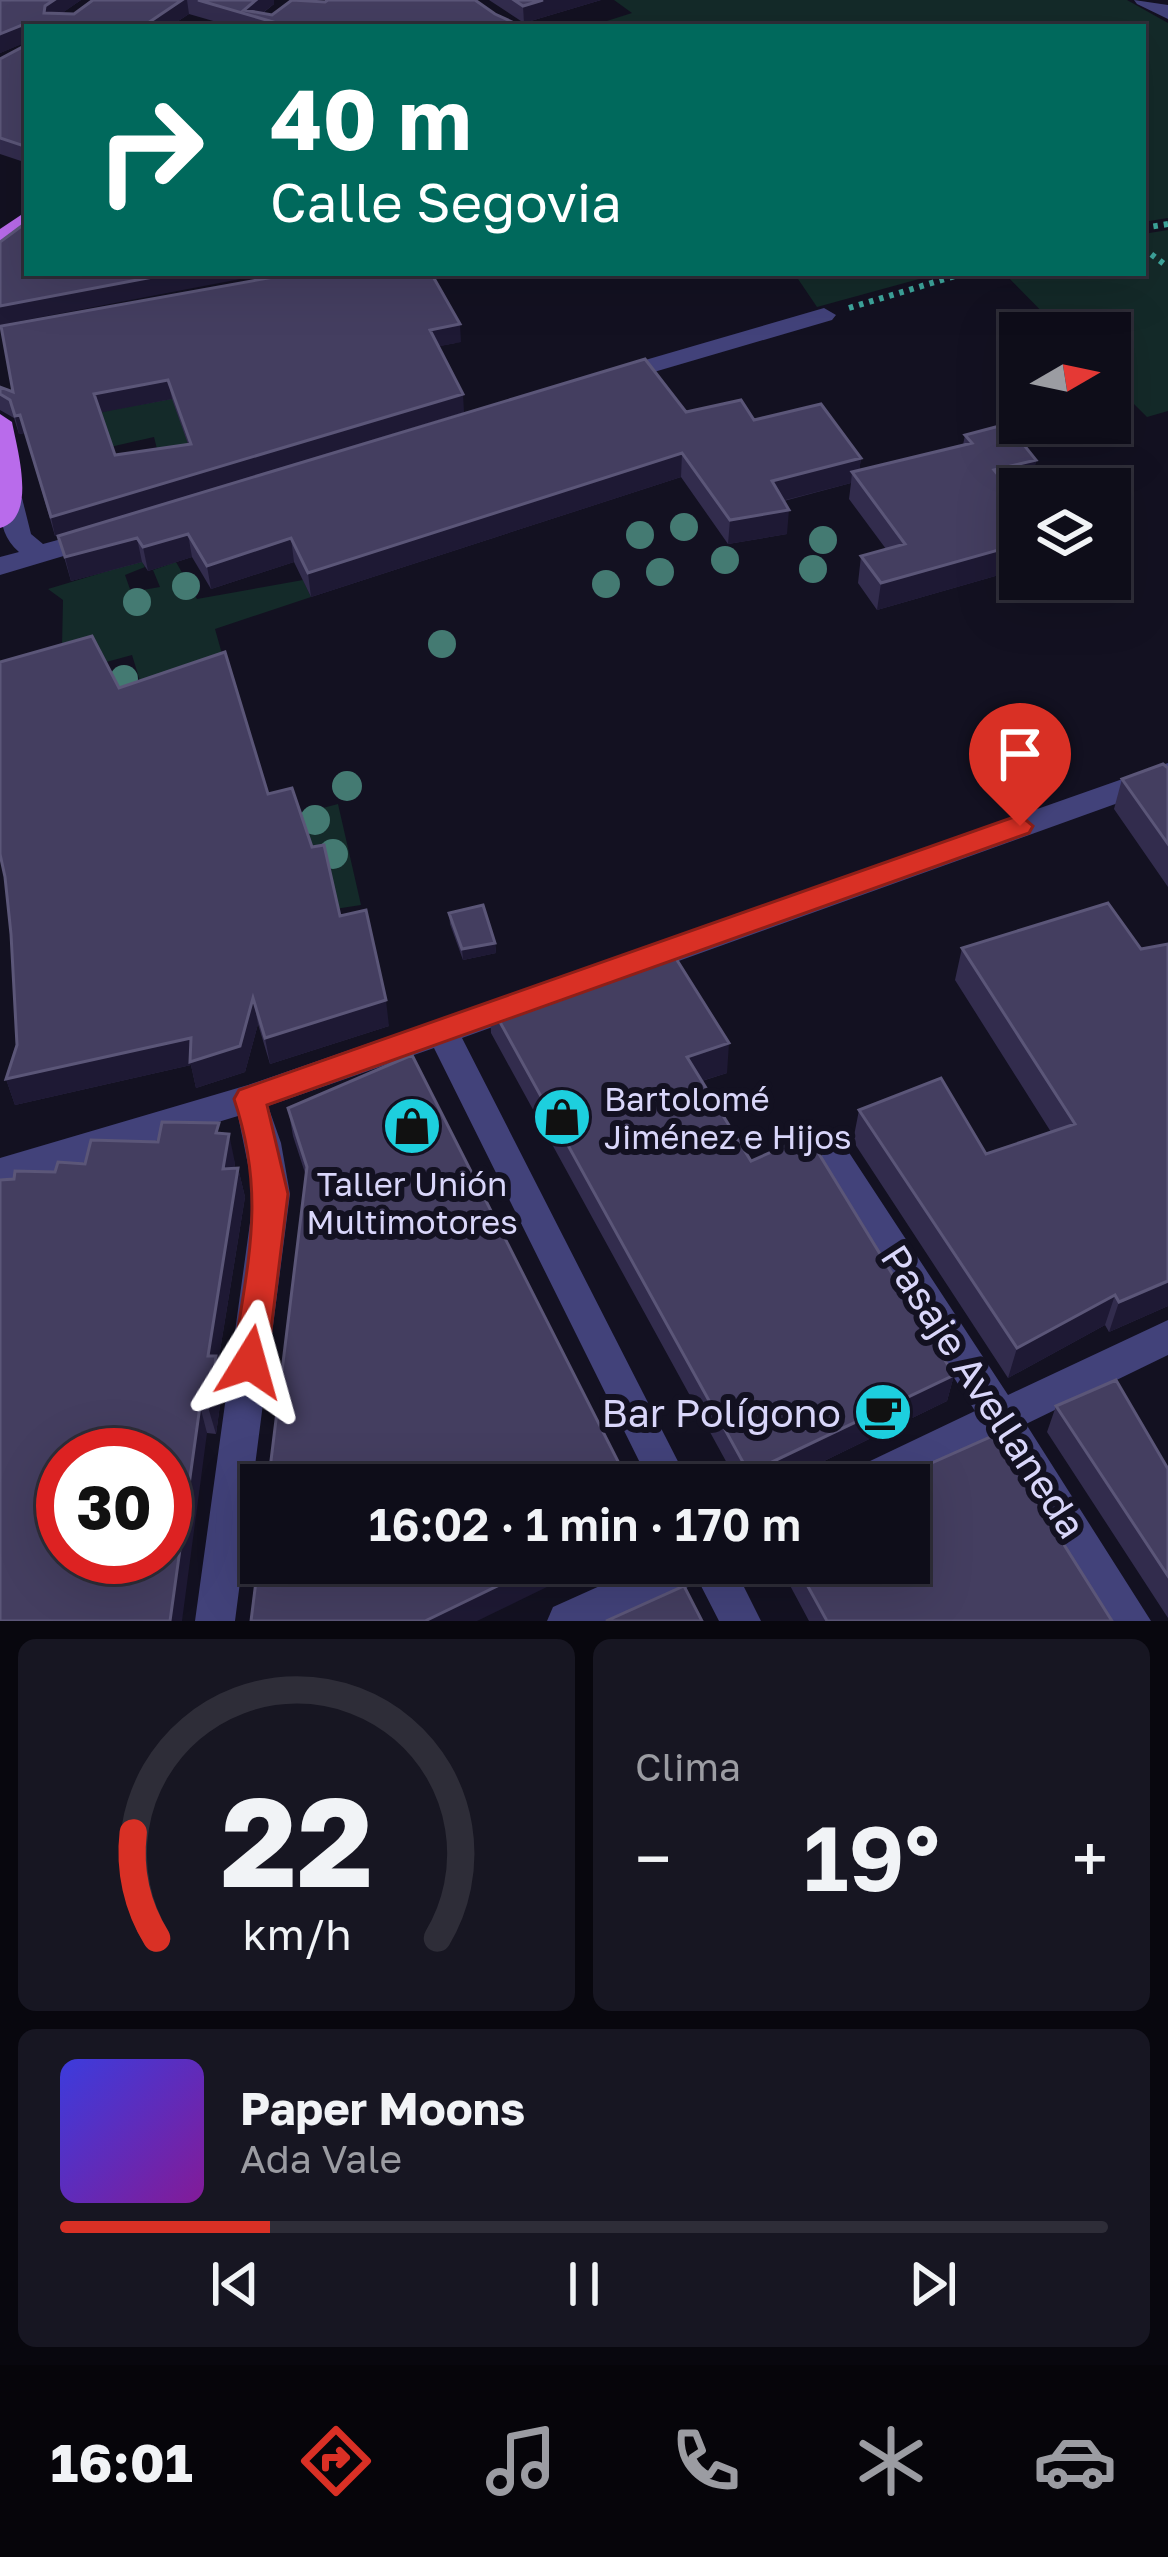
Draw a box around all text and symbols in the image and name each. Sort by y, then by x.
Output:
text: 40 m [270,68,472,168]
icon: right [72,72,228,228]
text: Calle Segovia [270,169,622,234]
north arrow [999,312,1131,444]
map controls [999,312,1131,600]
button: layers [999,468,1131,600]
pin [969,703,1071,826]
icon: arrive [987,721,1053,787]
place label: Bartolomé Jiménez e Hijos [604,1079,851,1156]
shop icon: Bartolomé Jiménez e Hijos [531,1086,593,1148]
shop icon: Taller Unión Multimotores [381,1095,443,1157]
place label: Taller Unión Multimotores [306,1164,518,1241]
street label: Pasaje Avellaneda [872,1236,1096,1546]
position arrow [187,1299,313,1425]
cafe icon: Bar Polígono [852,1381,914,1443]
place label: Bar Polígono [602,1389,841,1436]
speed limit sign: 30 [36,1428,192,1584]
text: 16:02 · 1 min · 170 m [369,1497,801,1551]
text: Clima [635,1743,741,1790]
text: 22 [220,1765,373,1914]
text: 19° [803,1803,940,1911]
text: − [635,1818,671,1898]
text: + [1072,1818,1108,1898]
text: km/h [242,1908,351,1959]
text: Paper Moons [240,2081,525,2135]
text: Ada Vale [240,2135,402,2182]
icon: previous [202,2251,268,2317]
icon: pause [551,2251,617,2317]
icon: next [900,2251,966,2317]
icon: directions [294,2419,378,2503]
icon: music [479,2419,563,2503]
icon: phone [664,2419,748,2503]
icon: climate [849,2419,933,2503]
icon: car [1033,2419,1117,2503]
text: 16:01 [50,2429,193,2494]

